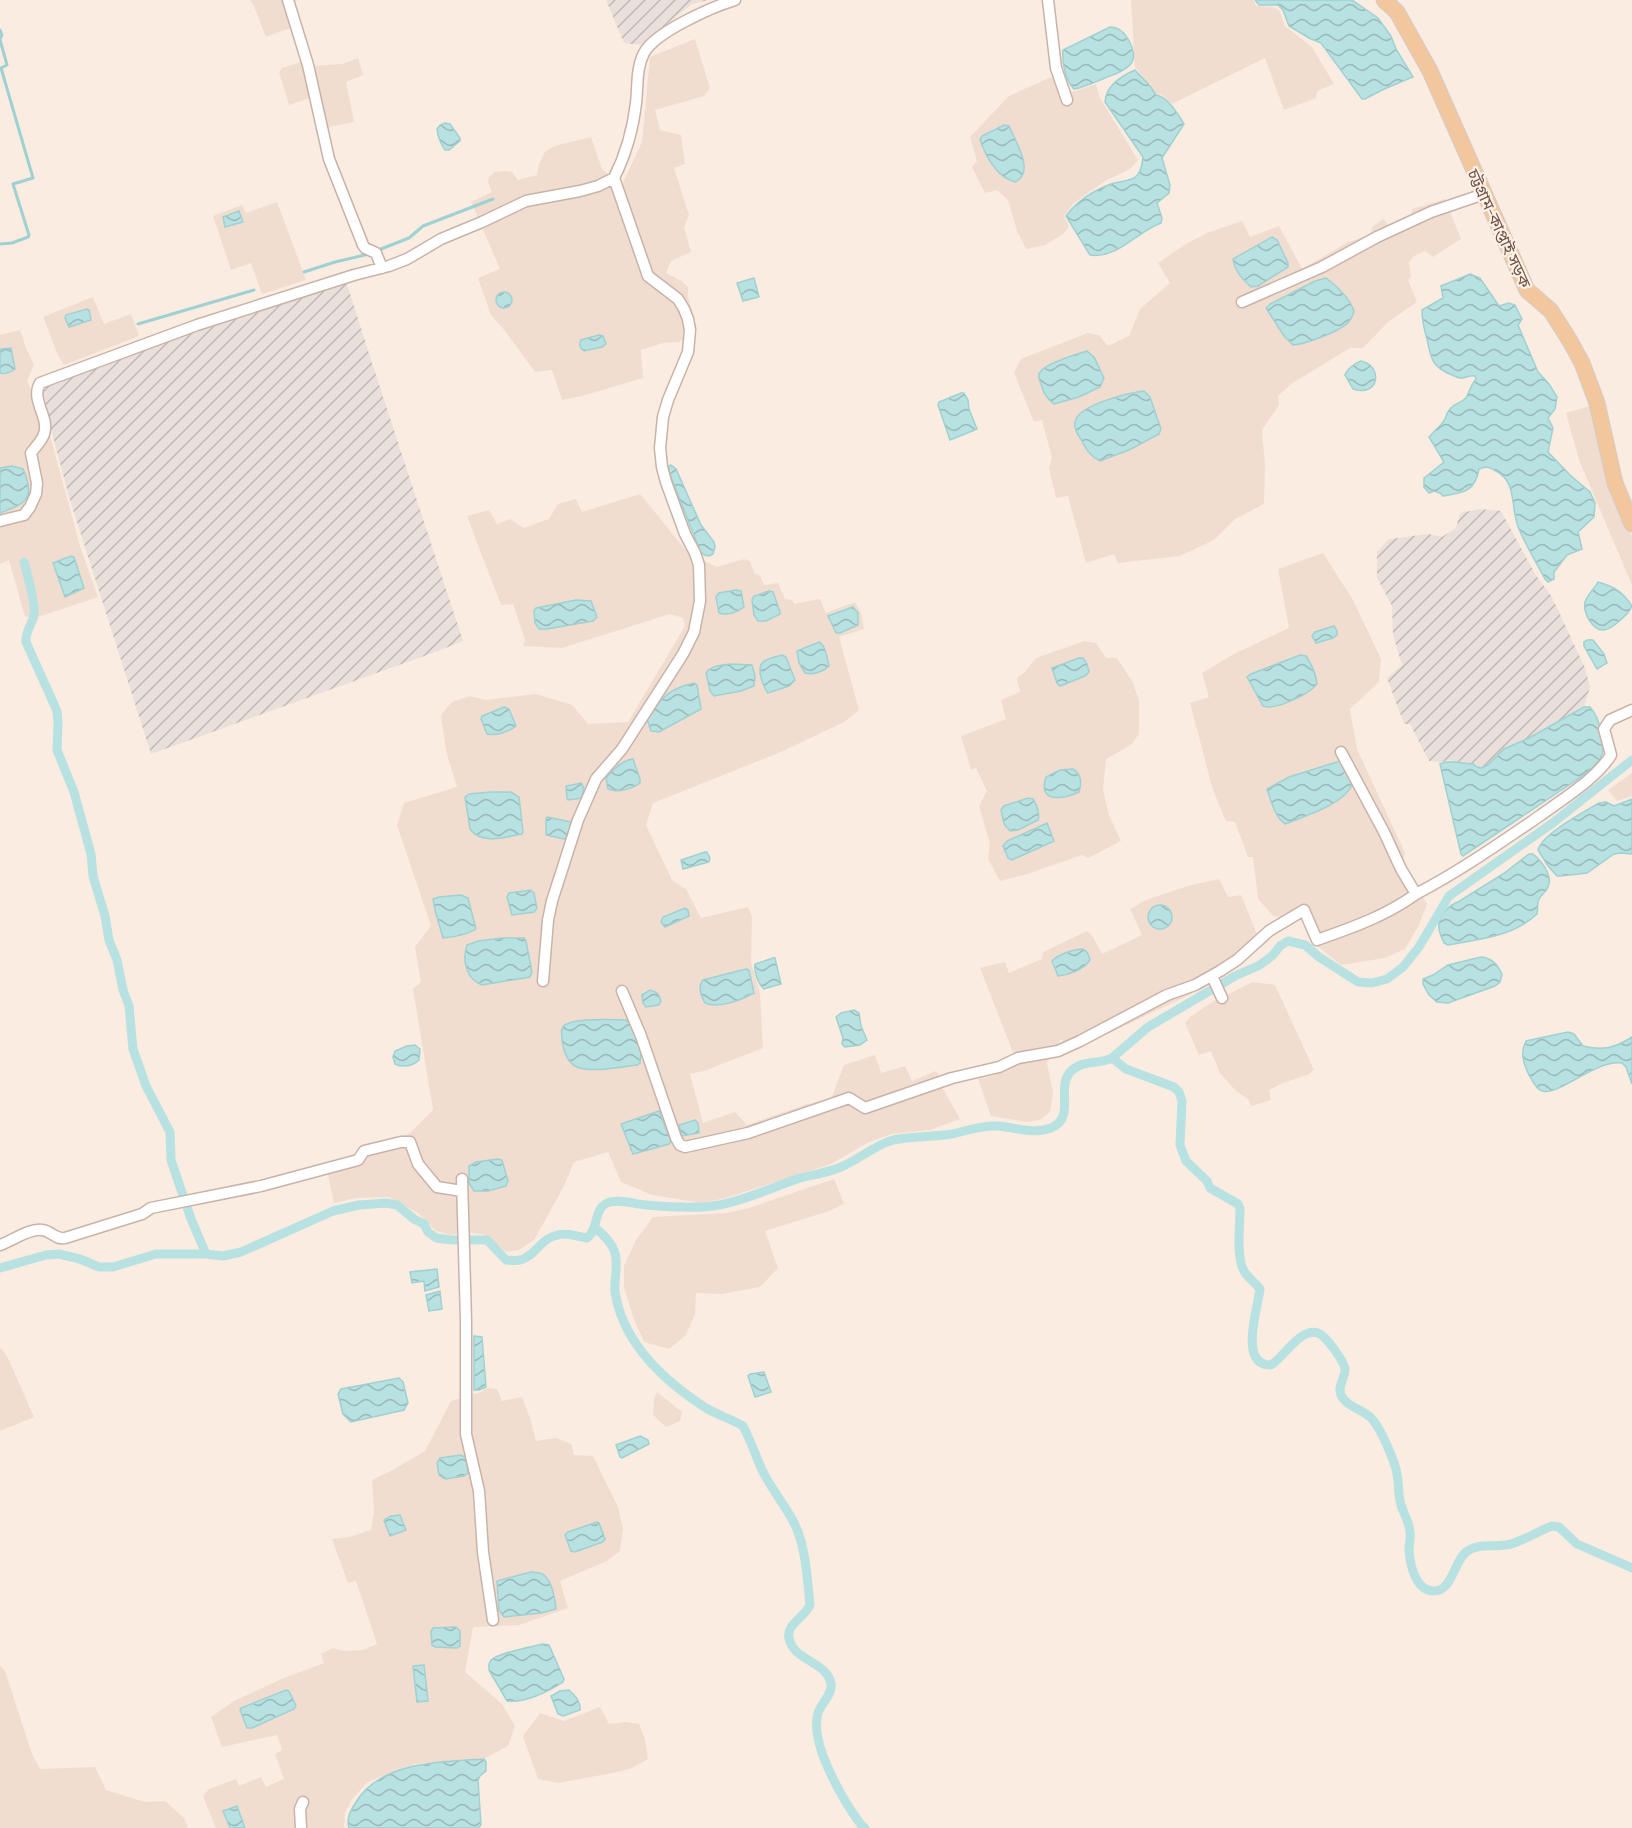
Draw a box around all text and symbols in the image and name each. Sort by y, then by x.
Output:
street label: চট্টগ্রাম-কাপ্তাই সড়ক [1464,165,1536,291]

